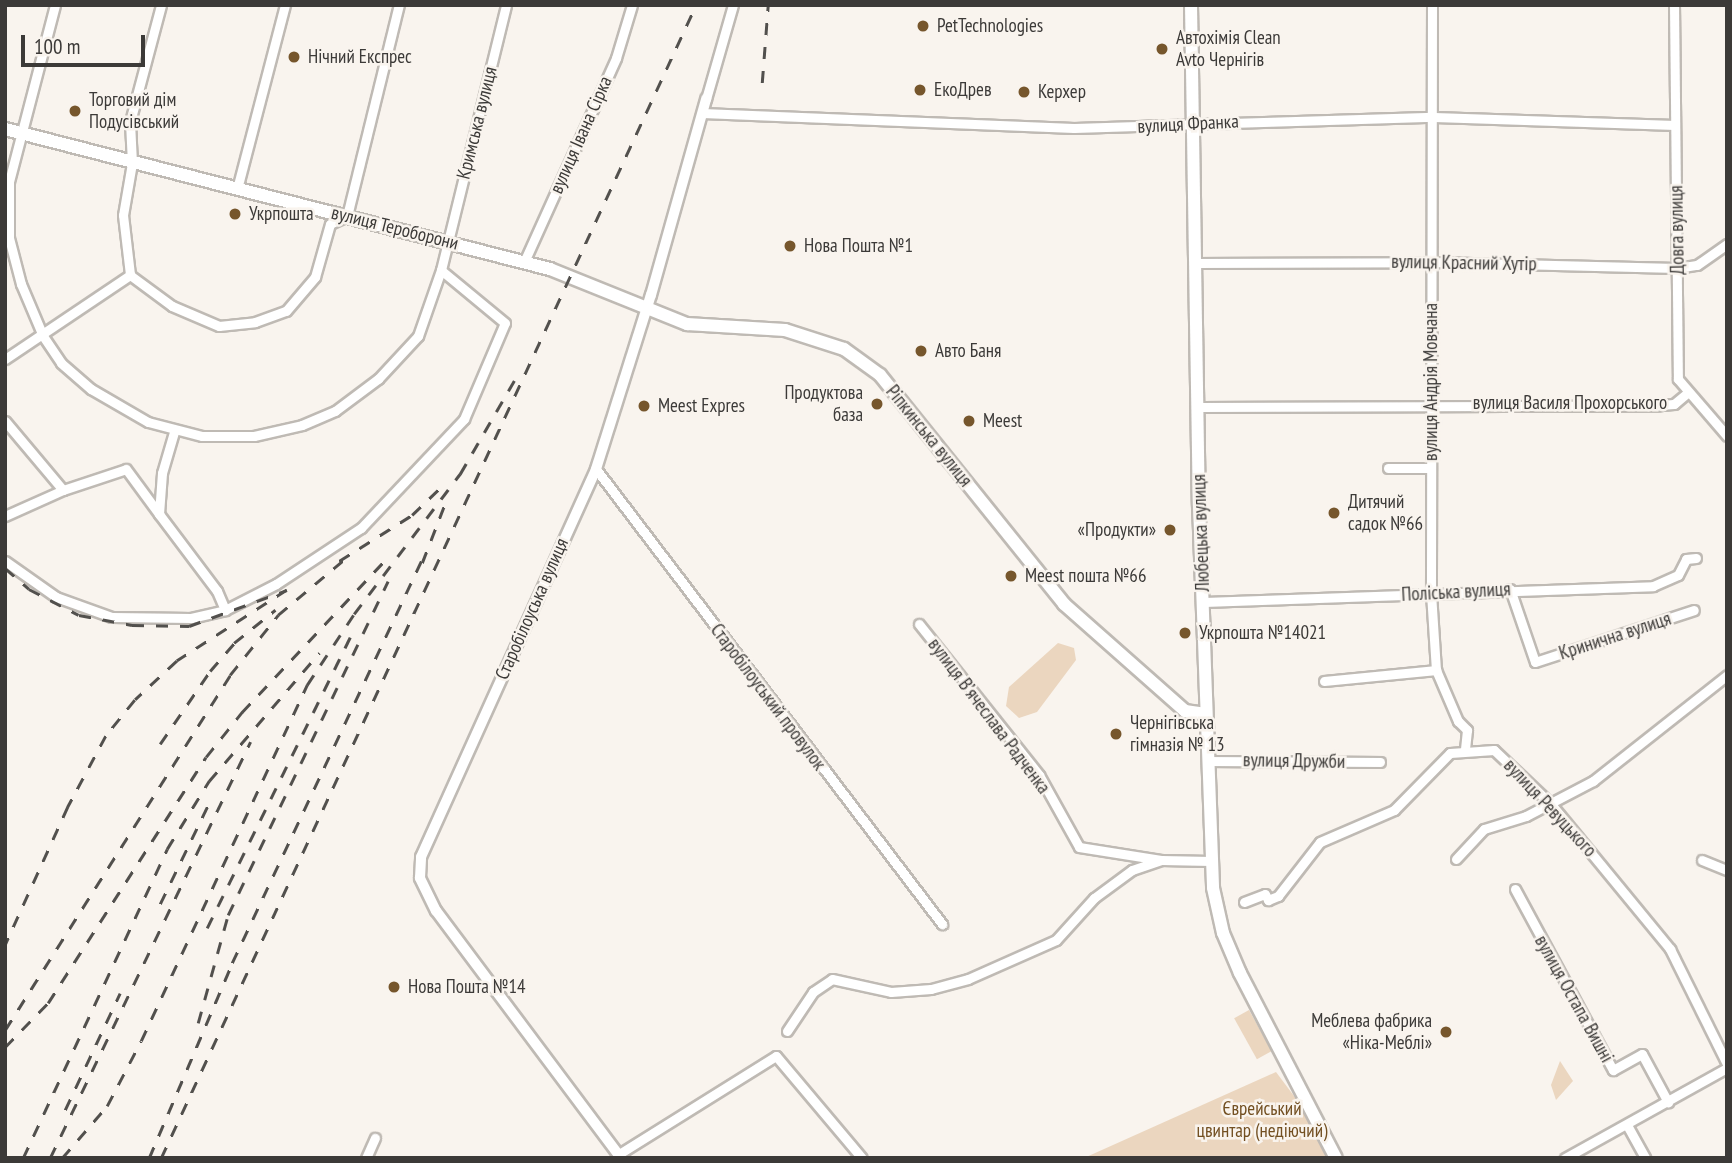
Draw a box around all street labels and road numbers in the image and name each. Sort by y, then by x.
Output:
street label: Кримська вулиця [452,64,502,182]
street label: вулиця Івана Сірка [545,73,617,197]
street label: вулиця Франка [1137,110,1239,138]
street label: Довга вулиця [1665,185,1689,275]
street label: вулиця Тероборони [329,201,461,255]
street label: вулиця Красний Хутір [1391,250,1537,276]
street label: вулиця Андрія Мовчана [1420,303,1442,461]
street label: Ріпкинська вулиця [881,381,977,491]
street label: вулиця Василя Прохорського [1473,392,1667,414]
street label: Любецька вулиця [1188,474,1214,592]
street label: Старобілоуська вулиця [491,535,573,683]
street label: Поліська вулиця [1401,578,1511,606]
street label: Кринична вулиця [1556,607,1674,665]
street label: Старобілоуський провулок [705,619,831,775]
street label: вулиця Вʼячеслава Радченка [923,634,1055,798]
street label: вулиця Дружби [1242,749,1346,773]
street label: вулиця Ревуцького [1499,754,1601,862]
street label: вулиця Остапа Вишні [1530,931,1618,1067]

